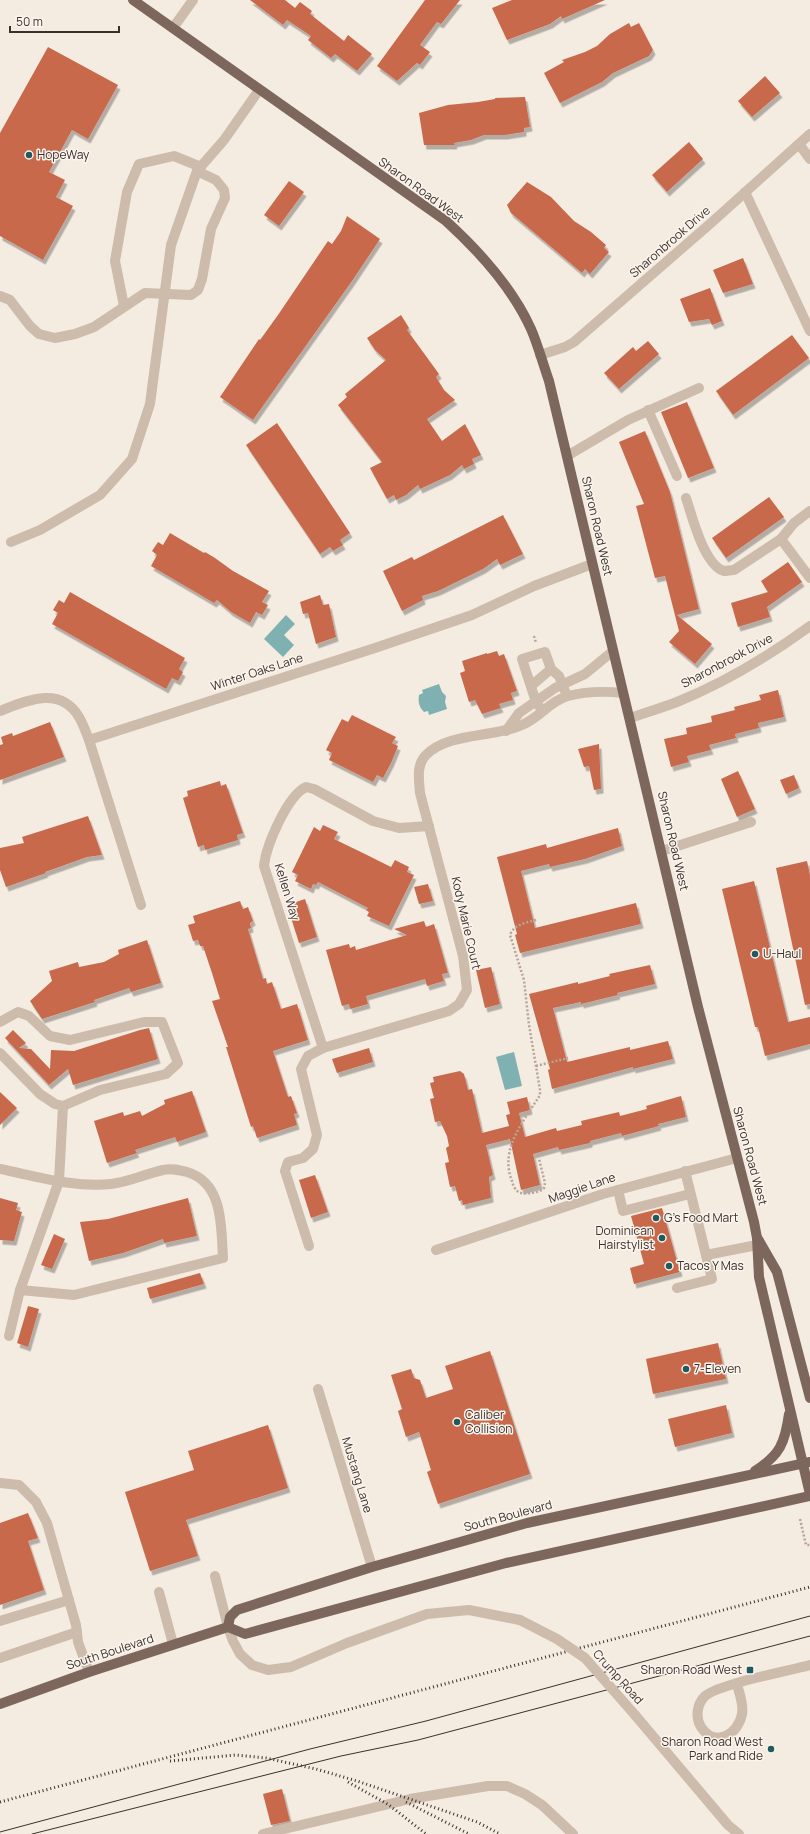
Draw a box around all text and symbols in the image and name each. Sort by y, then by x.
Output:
scale bar [10,8,119,34]
text: 50 m [16,13,43,30]
place label: HopeWay [37,146,90,163]
marker: HopeWay [24,150,34,160]
street label: Sharon Road West [375,153,467,226]
street label: Sharonbrook Drive [626,202,714,281]
street label: Sharon Road West [578,475,617,577]
street label: Sharonbrook Drive [678,629,776,692]
street label: Winter Oaks Lane [209,649,305,694]
street label: Sharon Road West [654,790,693,892]
street label: Kellen Way [271,861,304,923]
street label: Kody Marie Court [448,875,485,971]
place label: U-Haul [763,945,801,962]
marker: U-Haul [750,949,760,959]
street label: Sharon Road West [729,1105,772,1207]
street label: Maggie Lane [546,1168,618,1207]
place label: G's Food Mart [664,1209,739,1226]
marker: G's Food Mart [651,1213,661,1223]
place label: Dominican Hairstylist [596,1222,654,1253]
marker: Dominican Hairstylist [657,1233,667,1243]
place label: Tacos Y Mas [677,1257,744,1274]
marker: Tacos Y Mas [664,1261,674,1271]
place label: 7-Eleven [694,1360,741,1377]
marker: 7-Eleven [681,1364,691,1374]
place label: Caliber Collision [465,1406,512,1437]
marker: Caliber Collision [452,1417,462,1427]
street label: Mustang Lane [338,1435,377,1515]
street label: South Boulevard [462,1496,554,1535]
street label: South Boulevard [64,1629,156,1674]
street label: Crump Road [589,1646,647,1708]
place label: Sharon Road West [641,1661,742,1678]
marker: Sharon Road West [745,1665,755,1675]
place label: Sharon Road West Park and Ride [662,1733,763,1764]
marker: Sharon Road West Park and Ride [766,1744,776,1754]

